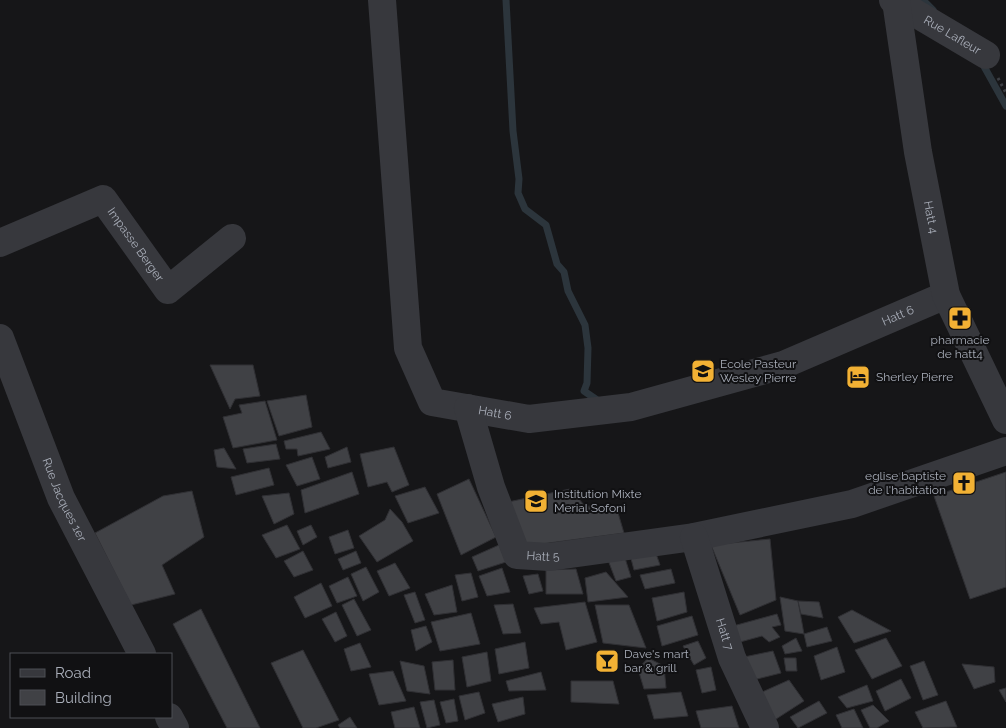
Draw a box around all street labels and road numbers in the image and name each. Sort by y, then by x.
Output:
street label: Rue Lafleur [921,13,984,58]
street label: Hatt 4 [921,200,941,235]
street label: Impasse Berger [104,205,167,285]
street label: Hatt 6 [880,303,916,329]
street label: Hatt 6 [477,403,513,423]
street label: Rue Jacques 1er [39,456,90,544]
street label: Hatt 5 [526,549,561,564]
street label: Hatt 7 [713,617,736,653]

